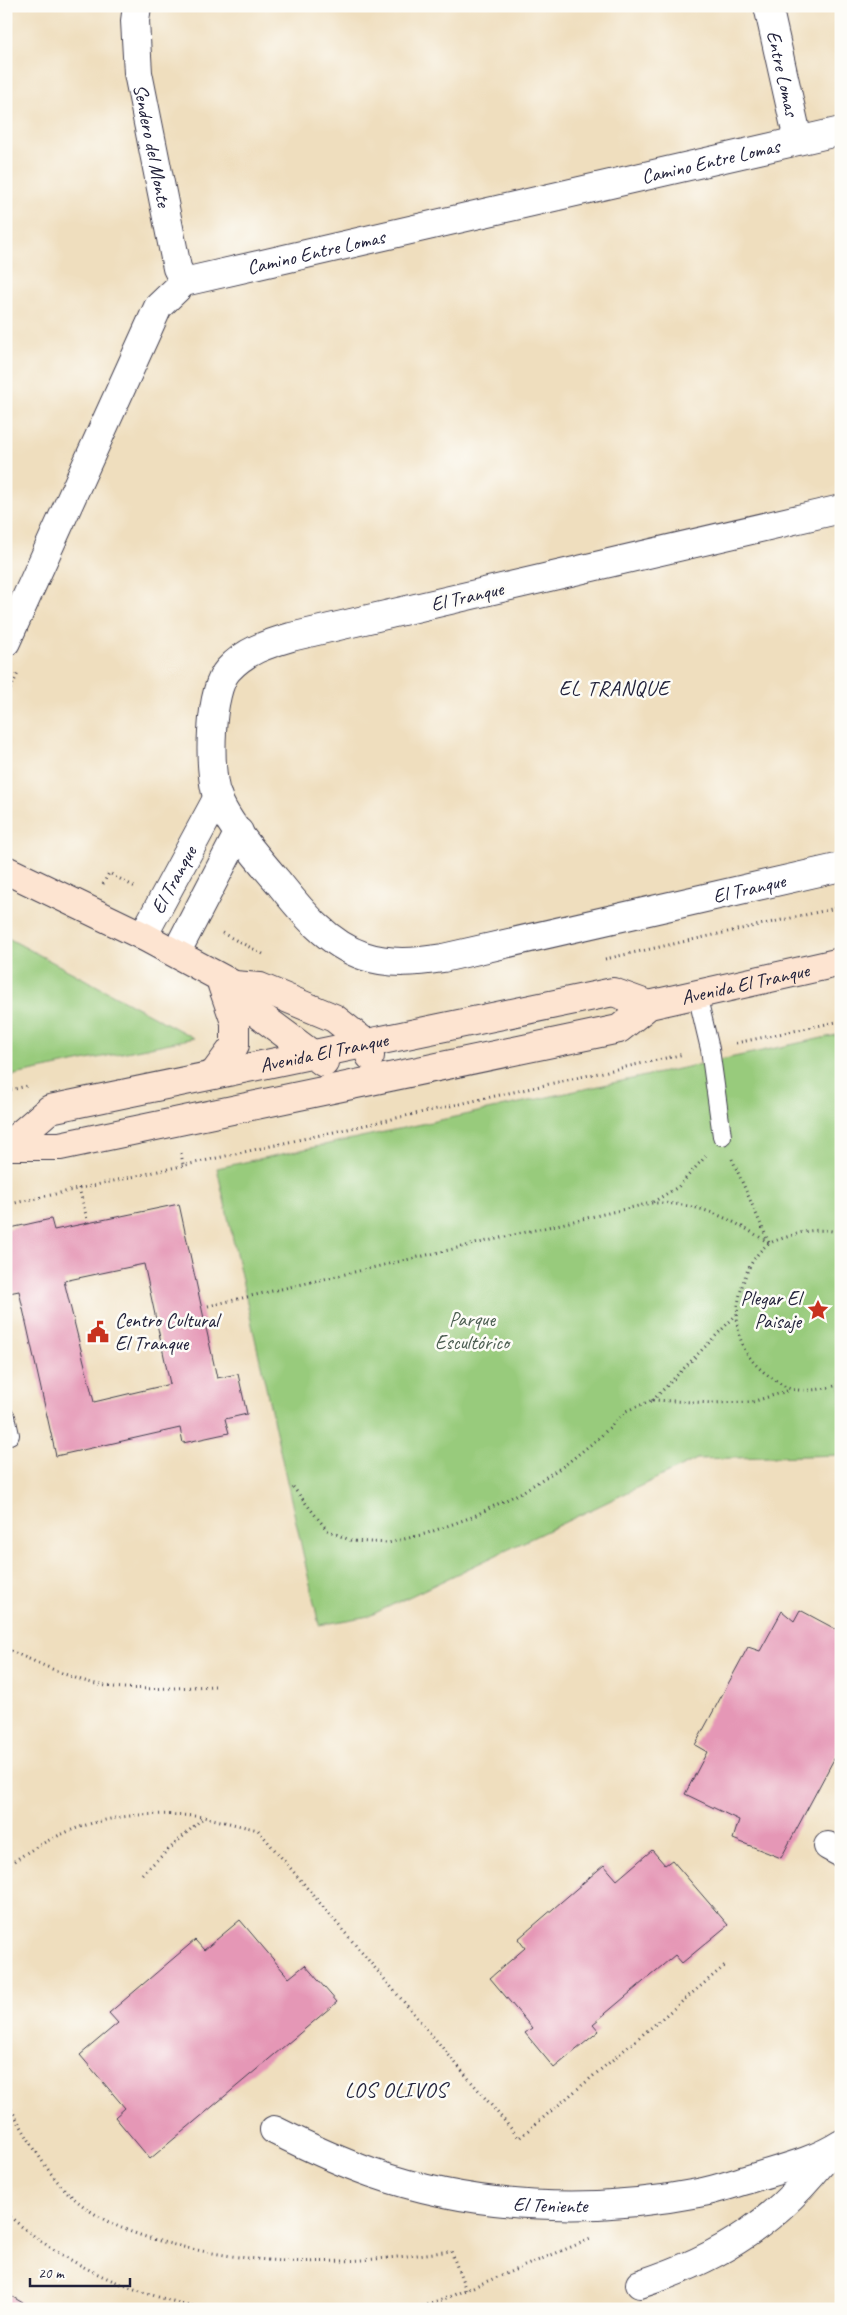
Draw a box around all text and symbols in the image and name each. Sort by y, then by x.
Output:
street label: Entre Lomas [761,28,805,121]
street label: Sendero del Monte [128,82,177,210]
street label: Camino Entre Lomas [639,133,784,189]
street label: Camino Entre Lomas [244,224,389,280]
street label: El Tranque [429,576,507,617]
district label: EL TRANQUE [559,675,671,701]
street label: El Tranque [145,840,203,918]
street label: El Tranque [711,868,789,909]
street label: Avenida El Tranque [679,957,813,1010]
street label: Avenida El Tranque [258,1027,392,1078]
place label: Plegar El Paisaje [741,1286,805,1334]
place icon: Plegar El Paisaje [805,1297,831,1323]
park label: Parque Escultórico [435,1307,511,1355]
place label: Centro Cultural El Tranque [115,1308,222,1356]
public building icon: Centro Cultural El Tranque [85,1319,111,1345]
district label: LOS OLIVOS [345,2077,450,2103]
street label: El Teniente [512,2191,589,2218]
scale bar [30,2255,130,2287]
text: 20 m [38,2264,65,2283]

